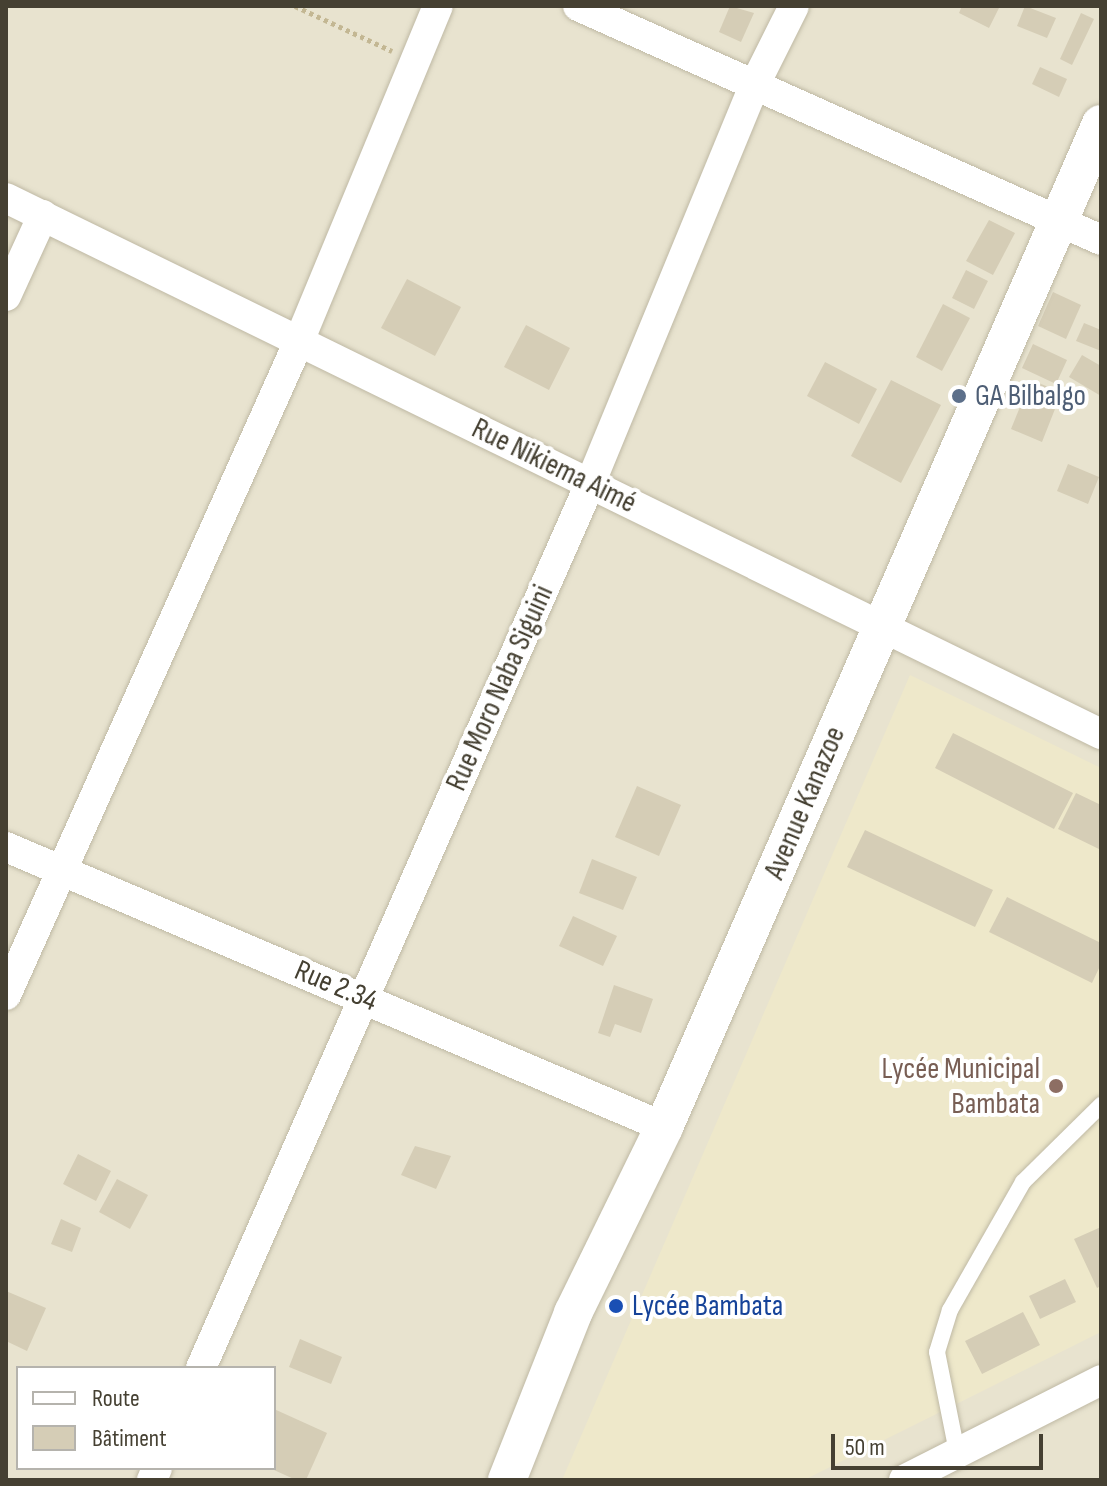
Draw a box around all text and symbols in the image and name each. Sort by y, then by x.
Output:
place label: GA Bilbalgo [975,378,1086,414]
marker: GA Bilbalgo [950,387,968,405]
street label: Rue Nikiema Aimé [466,411,642,521]
street label: Rue Moro Naba Siguini [439,580,561,796]
street label: Avenue Kanazoe [757,721,853,885]
street label: Rue 2.34 [289,953,383,1019]
place label: Lycée Municipal Bambata [882,1051,1040,1122]
marker: Lycée Municipal Bambata [1047,1077,1065,1095]
place label: Lycée Bambata [632,1288,783,1324]
marker: Lycée Bambata [607,1297,625,1315]
legend [16,1366,276,1470]
text: Route [92,1384,140,1413]
scale bar [835,1418,1047,1468]
text: Bâtiment [92,1424,167,1453]
text: 50 m [845,1433,885,1462]

